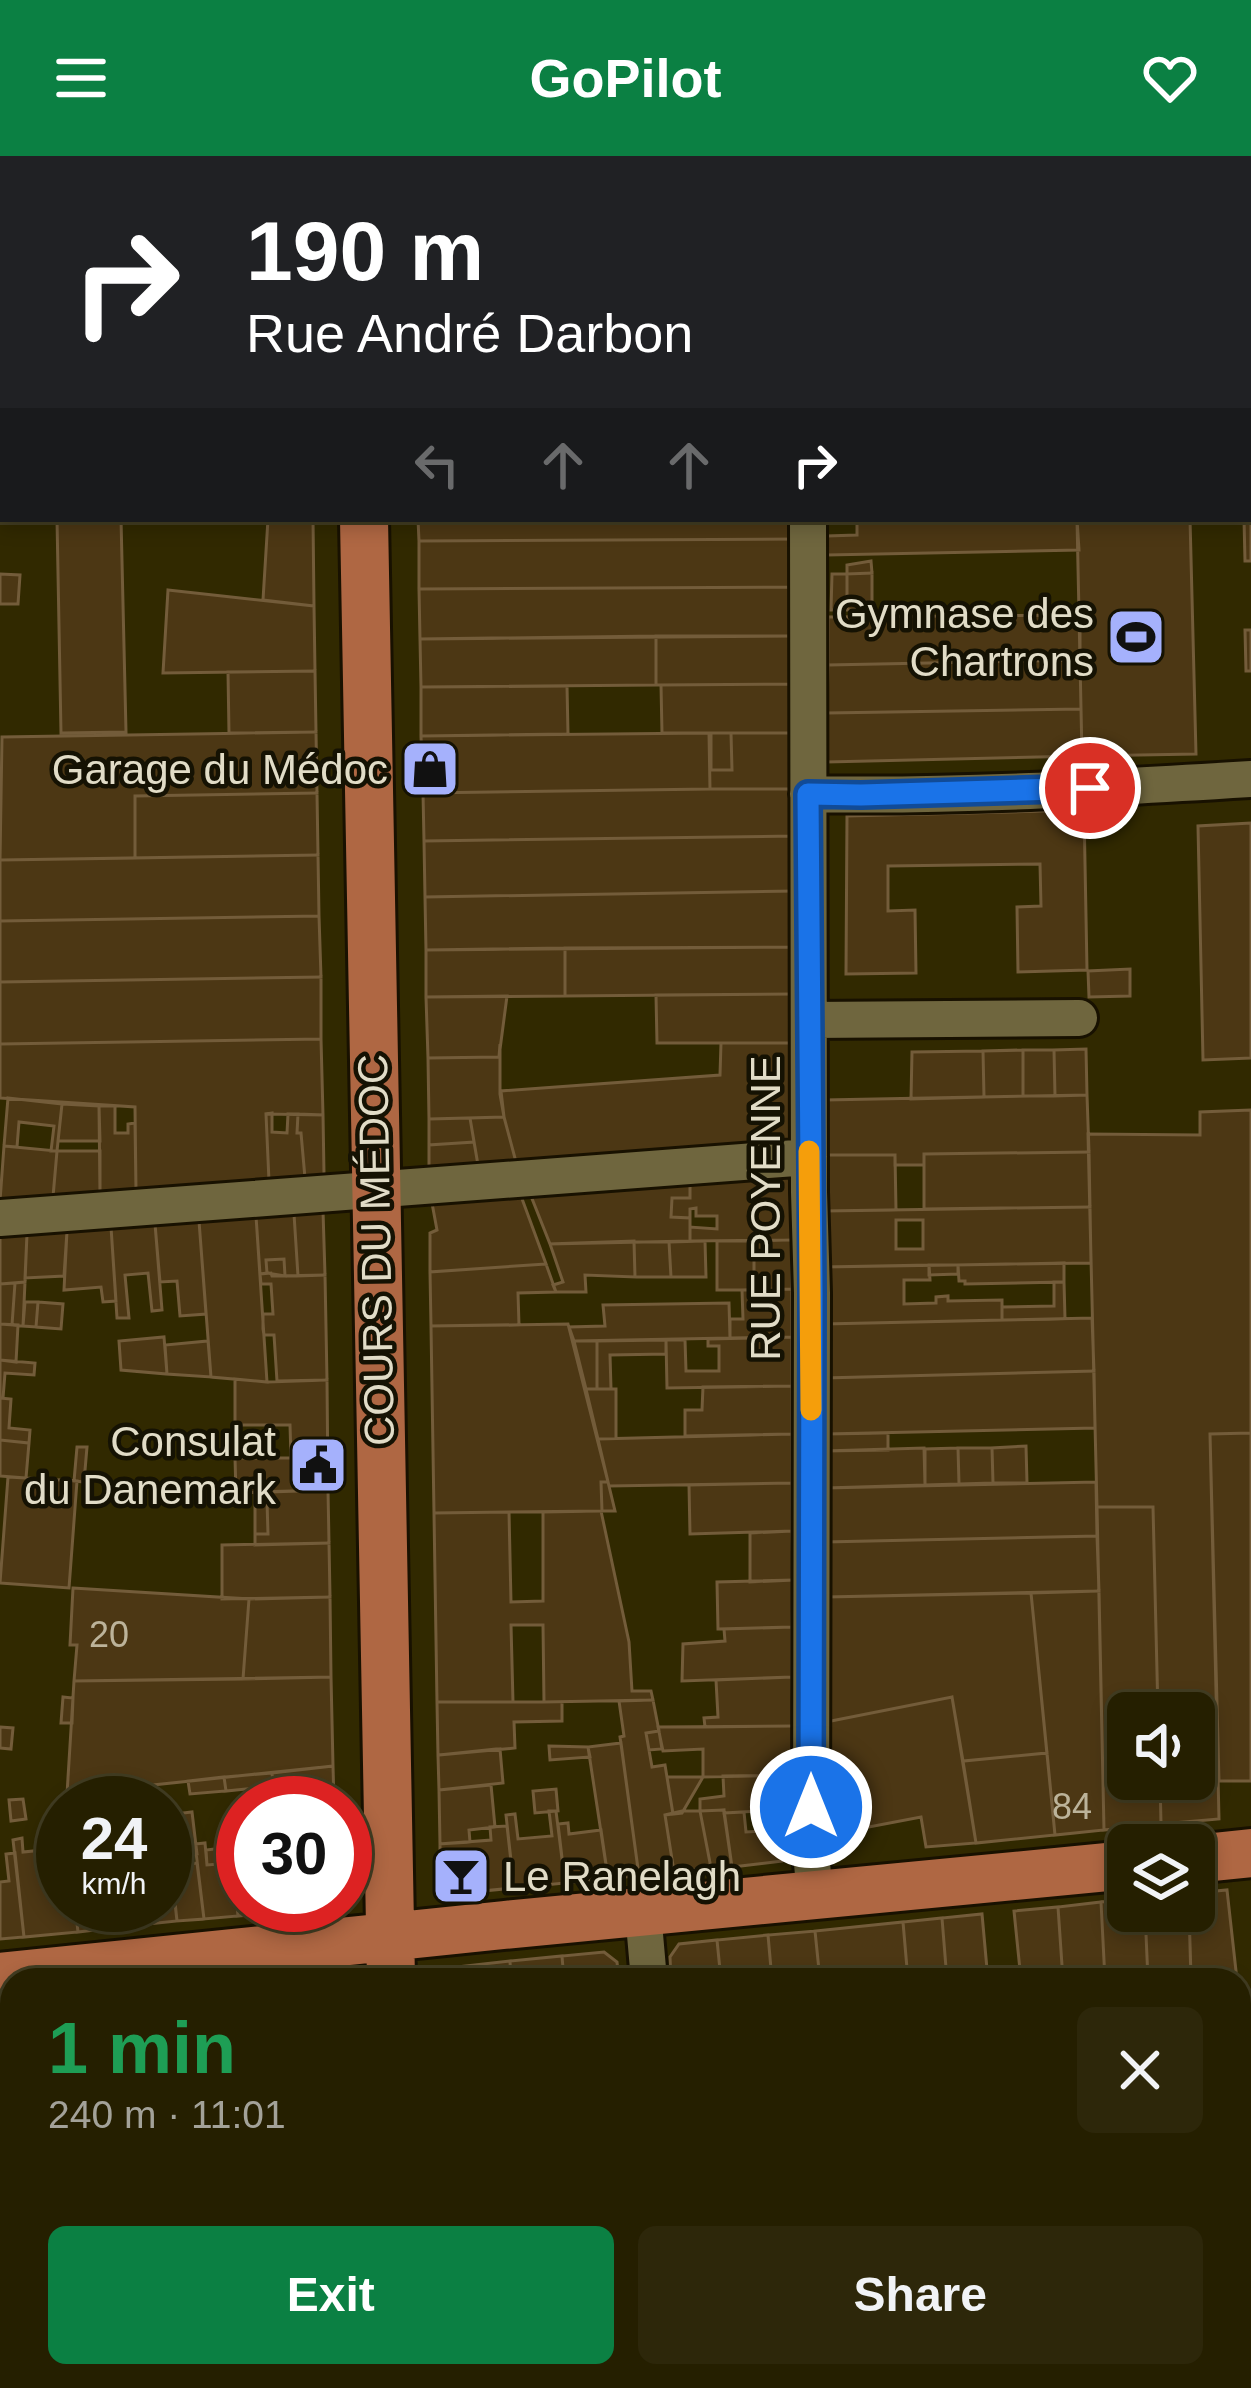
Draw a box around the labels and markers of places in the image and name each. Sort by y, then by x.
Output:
place label: Gymnase des Chartrons [835,590,1094,685]
sports icon: Gymnase des Chartrons [1105,606,1167,668]
pin [1039,737,1141,839]
shop icon: Garage du Médoc [399,738,461,800]
place label: Garage du Médoc [52,746,388,793]
place label: Consulat du Danemark [24,1418,277,1513]
public building icon: Consulat du Danemark [287,1434,349,1496]
bar icon: Le Ranelagh [430,1845,492,1907]
place label: Le Ranelagh [503,1853,741,1900]

